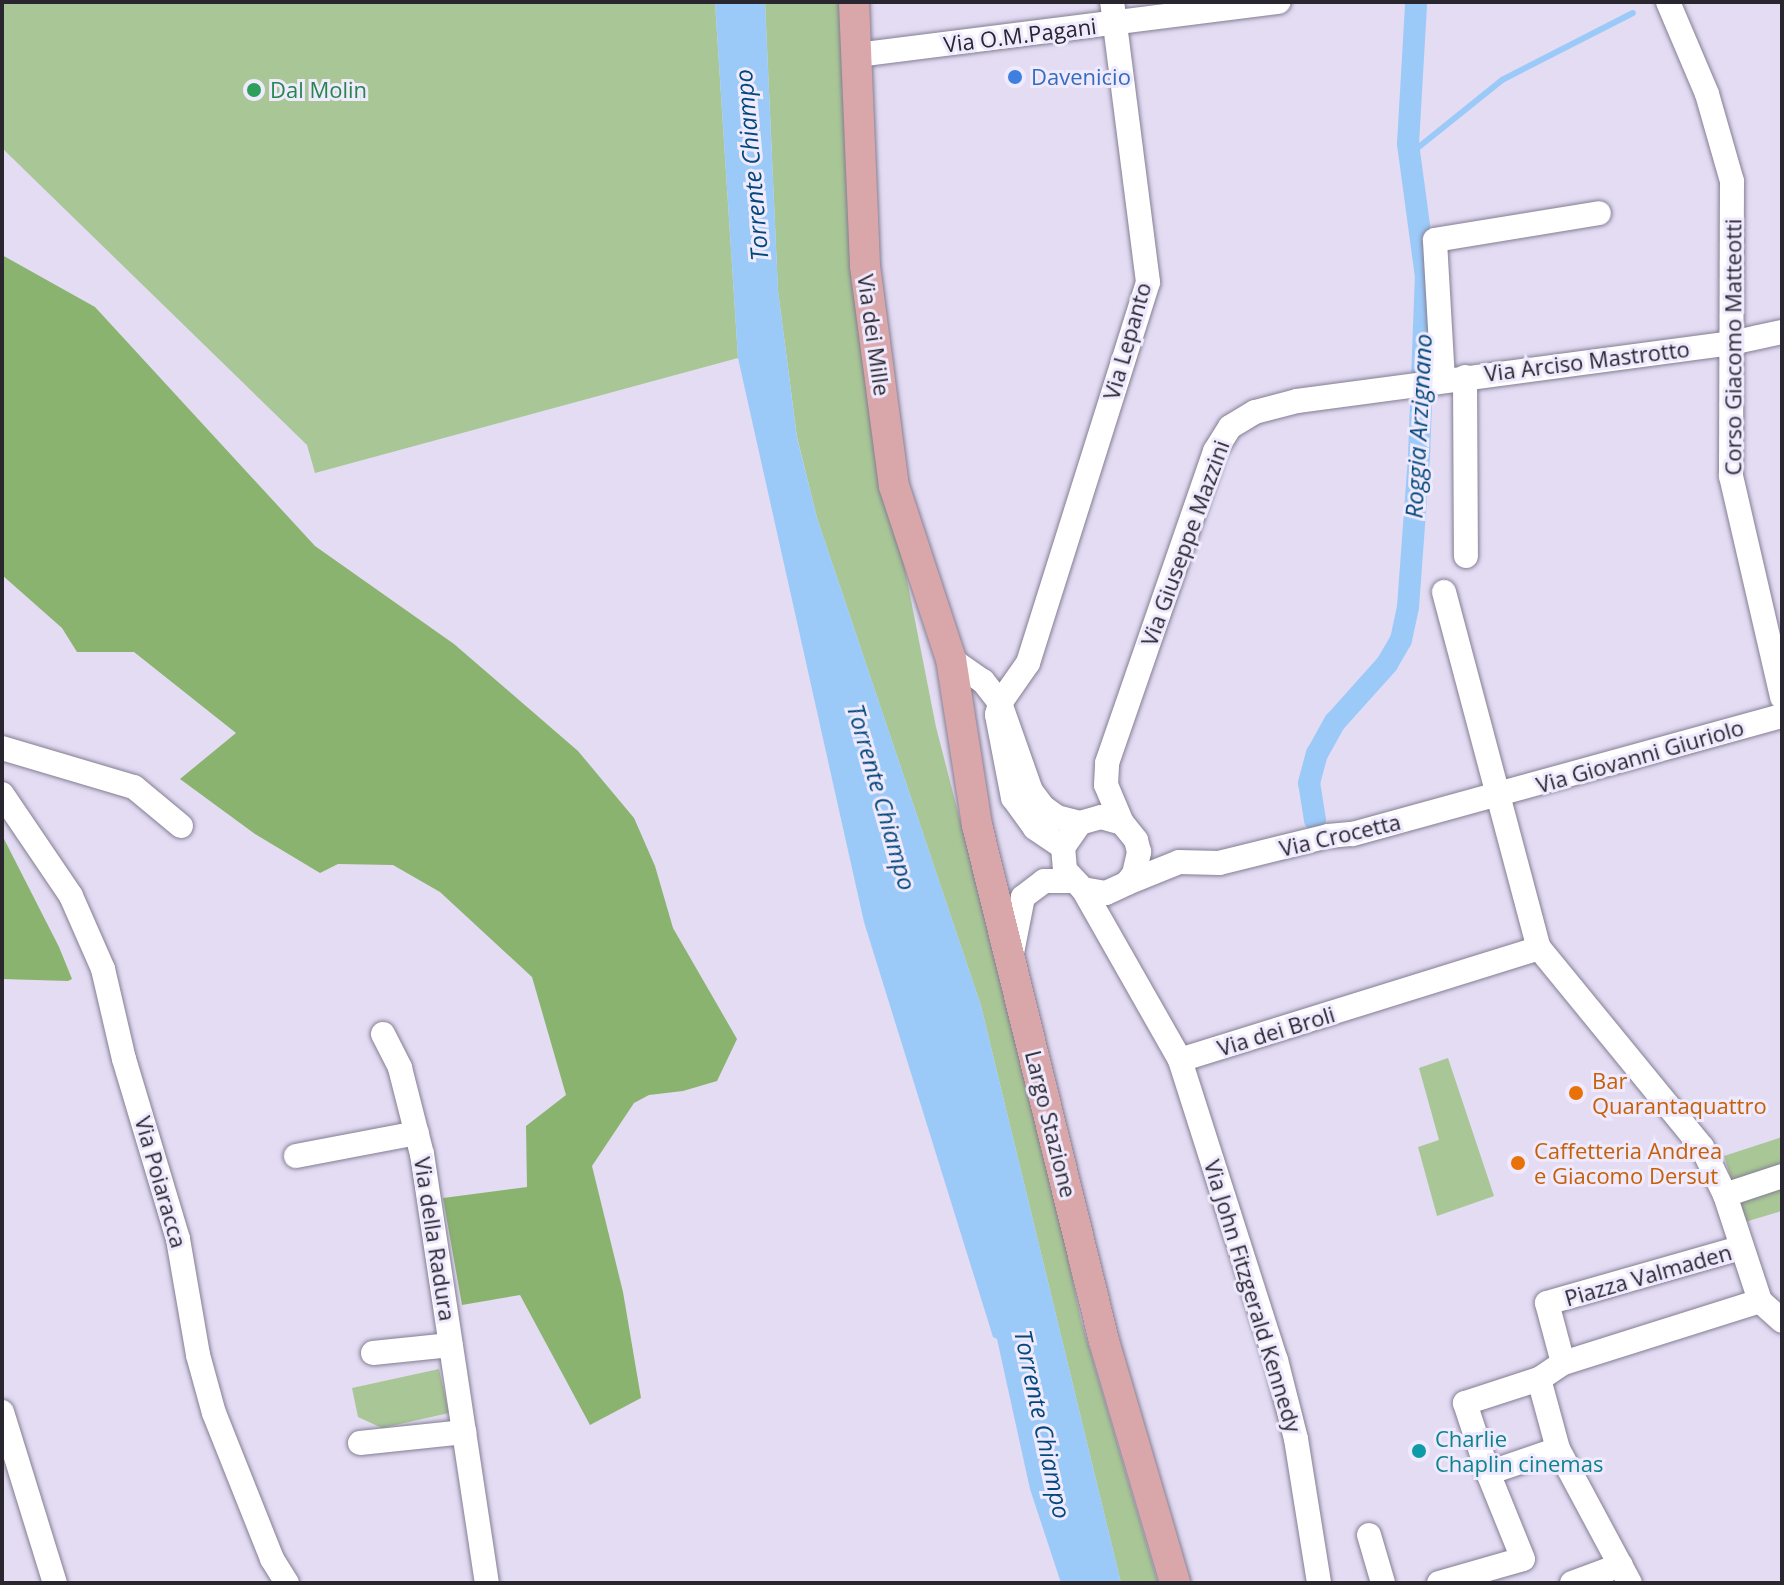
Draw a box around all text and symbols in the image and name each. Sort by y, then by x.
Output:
street label: Via O.M.Pagani [942,13,1098,57]
place label: Davenicio [1031,64,1131,90]
water label: Torrente Chiampo [728,68,774,262]
marker: Davenicio [1006,68,1024,86]
place label: Dal Molin [270,77,367,103]
marker: Dal Molin [245,81,263,99]
street label: Corso Giacomo Matteotti [1720,219,1746,475]
street label: Via dei Mille [852,273,896,397]
street label: Via Lepanto [1098,279,1156,403]
water label: Roggia Arzignano [1399,333,1437,519]
street label: Via Arciso Mastrotto [1483,335,1691,387]
street label: Via Giuseppe Mazzini [1136,437,1234,649]
water label: Torrente Chiampo [842,701,922,893]
street label: Via Giovanni Giuriolo [1533,714,1747,798]
street label: Via Crocetta [1277,808,1403,862]
street label: Via dei Broli [1214,1001,1338,1061]
street label: Largo Stazione [1020,1048,1082,1200]
place label: Bar Quarantaquattro [1592,1067,1767,1118]
marker: Bar Quarantaquattro [1567,1084,1585,1102]
street label: Via Poiaracca [130,1113,192,1251]
place label: Caffetteria Andrea e Giacomo Dersut [1534,1137,1722,1188]
marker: Caffetteria Andrea e Giacomo Dersut [1509,1154,1527,1172]
street label: Via della Radura [409,1155,461,1323]
street label: Via John Fitzgerald Kennedy [1199,1157,1307,1435]
street label: Piazza Valmaden [1562,1239,1734,1311]
water label: Torrente Chiampo [1009,1327,1077,1521]
place label: Charlie Chaplin cinemas [1435,1425,1603,1476]
marker: Charlie Chaplin cinemas [1410,1442,1428,1460]

